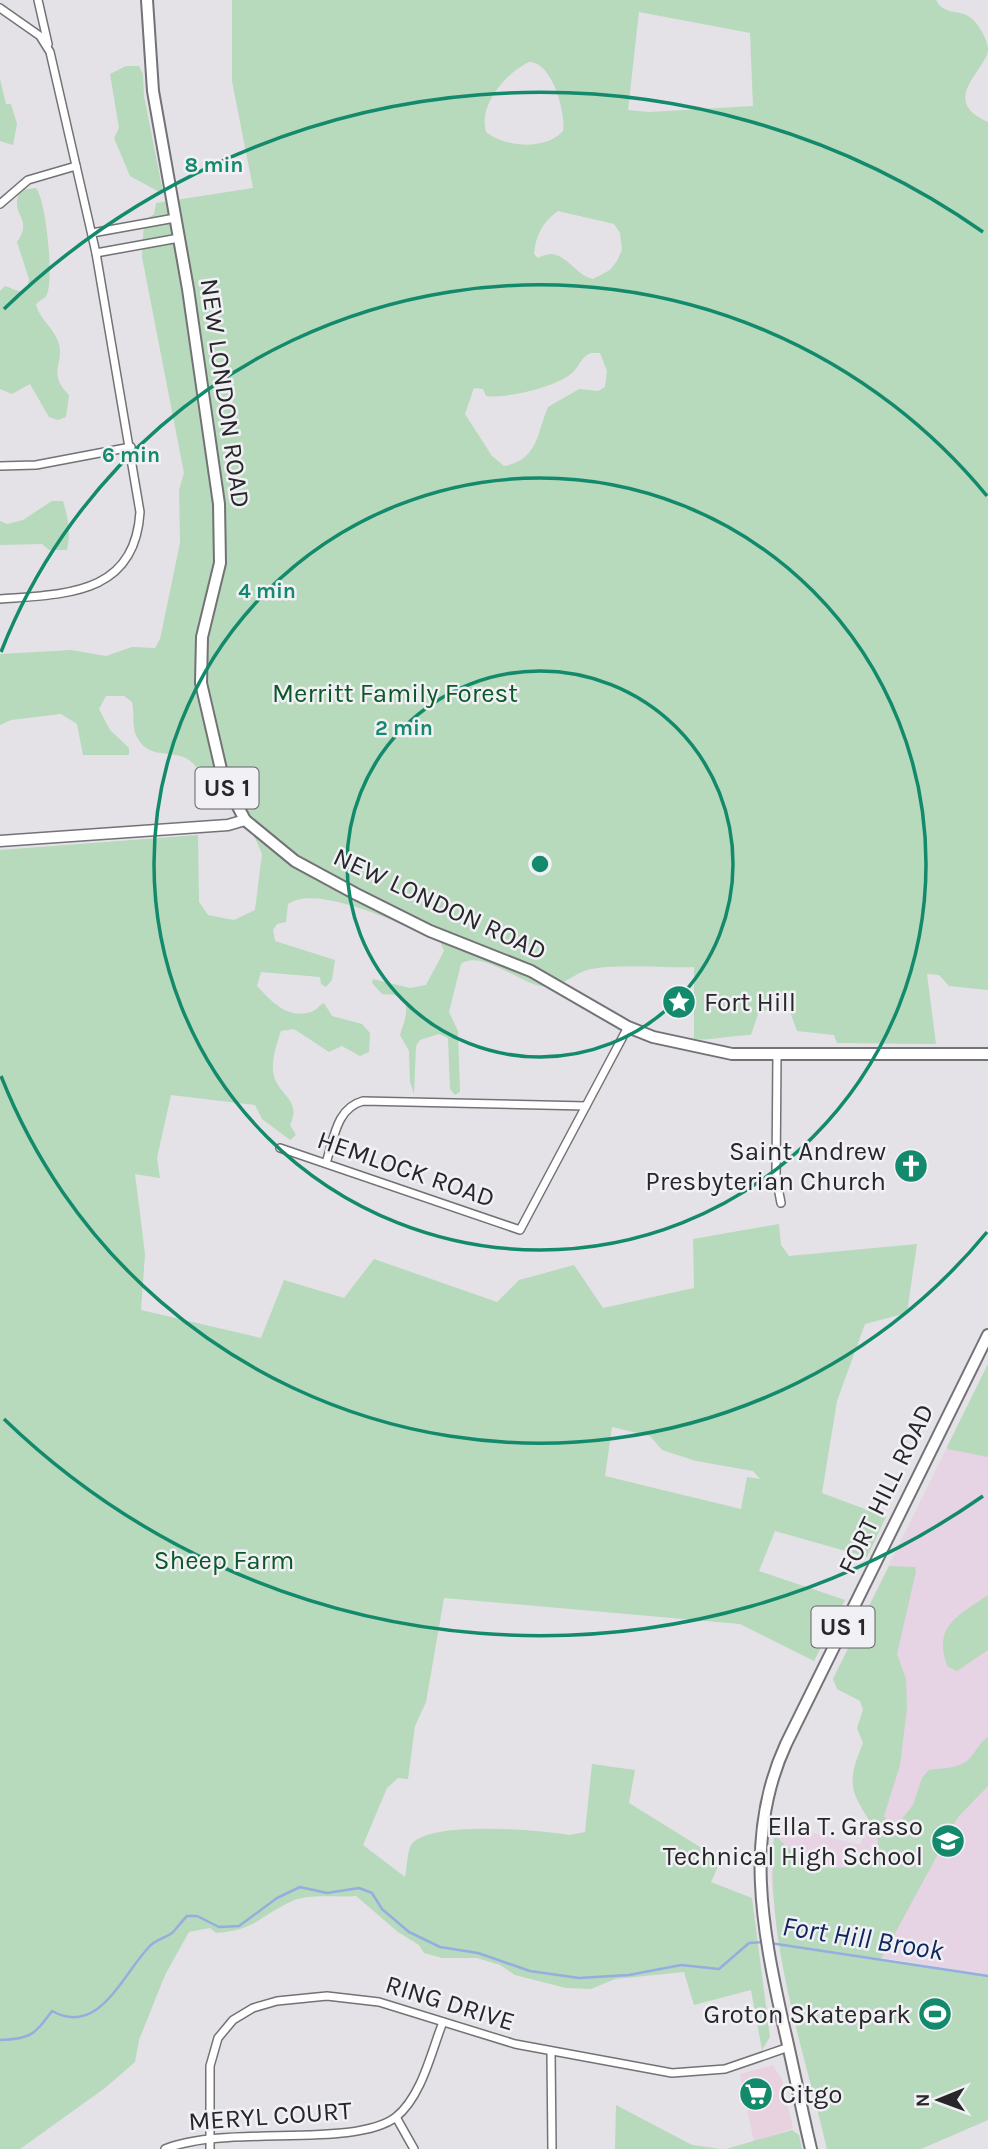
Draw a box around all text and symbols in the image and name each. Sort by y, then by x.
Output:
text: 8 min [185,153,243,177]
street label: NEW LONDON ROAD [194,276,256,510]
text: 6 min [102,443,160,467]
text: 4 min [238,579,296,603]
park label: Merritt Family Forest [272,678,518,709]
text: 2 min [375,716,433,740]
road number: US 1 [196,768,258,808]
street label: NEW LONDON ROAD [329,841,551,967]
centre of rings [528,852,552,876]
place icon: Fort Hill [660,983,698,1021]
place label: Fort Hill [704,987,796,1018]
street label: HEMLOCK ROAD [313,1124,499,1214]
place label: Saint Andrew Presbyterian Church [645,1136,886,1197]
church icon: Saint Andrew Presbyterian Church [892,1147,930,1185]
street label: FORT HILL ROAD [831,1399,941,1579]
park label: Sheep Farm [154,1545,294,1576]
road number: US 1 [812,1606,874,1647]
place label: Ella T. Grasso Technical High School [663,1811,923,1872]
school or university icon: Ella T. Grasso Technical High School [929,1822,967,1860]
water label: Fort Hill Brook [780,1909,947,1967]
street label: RING DRIVE [382,1969,518,2037]
sports icon: Groton Skatepark [916,1995,954,2033]
place label: Groton Skatepark [703,1999,911,2030]
north arrow [904,2065,974,2135]
supermarket icon: Citgo [737,2075,775,2113]
place label: Citgo [780,2079,842,2110]
text: N [912,2093,934,2107]
street label: MERYL COURT [187,2095,353,2137]

